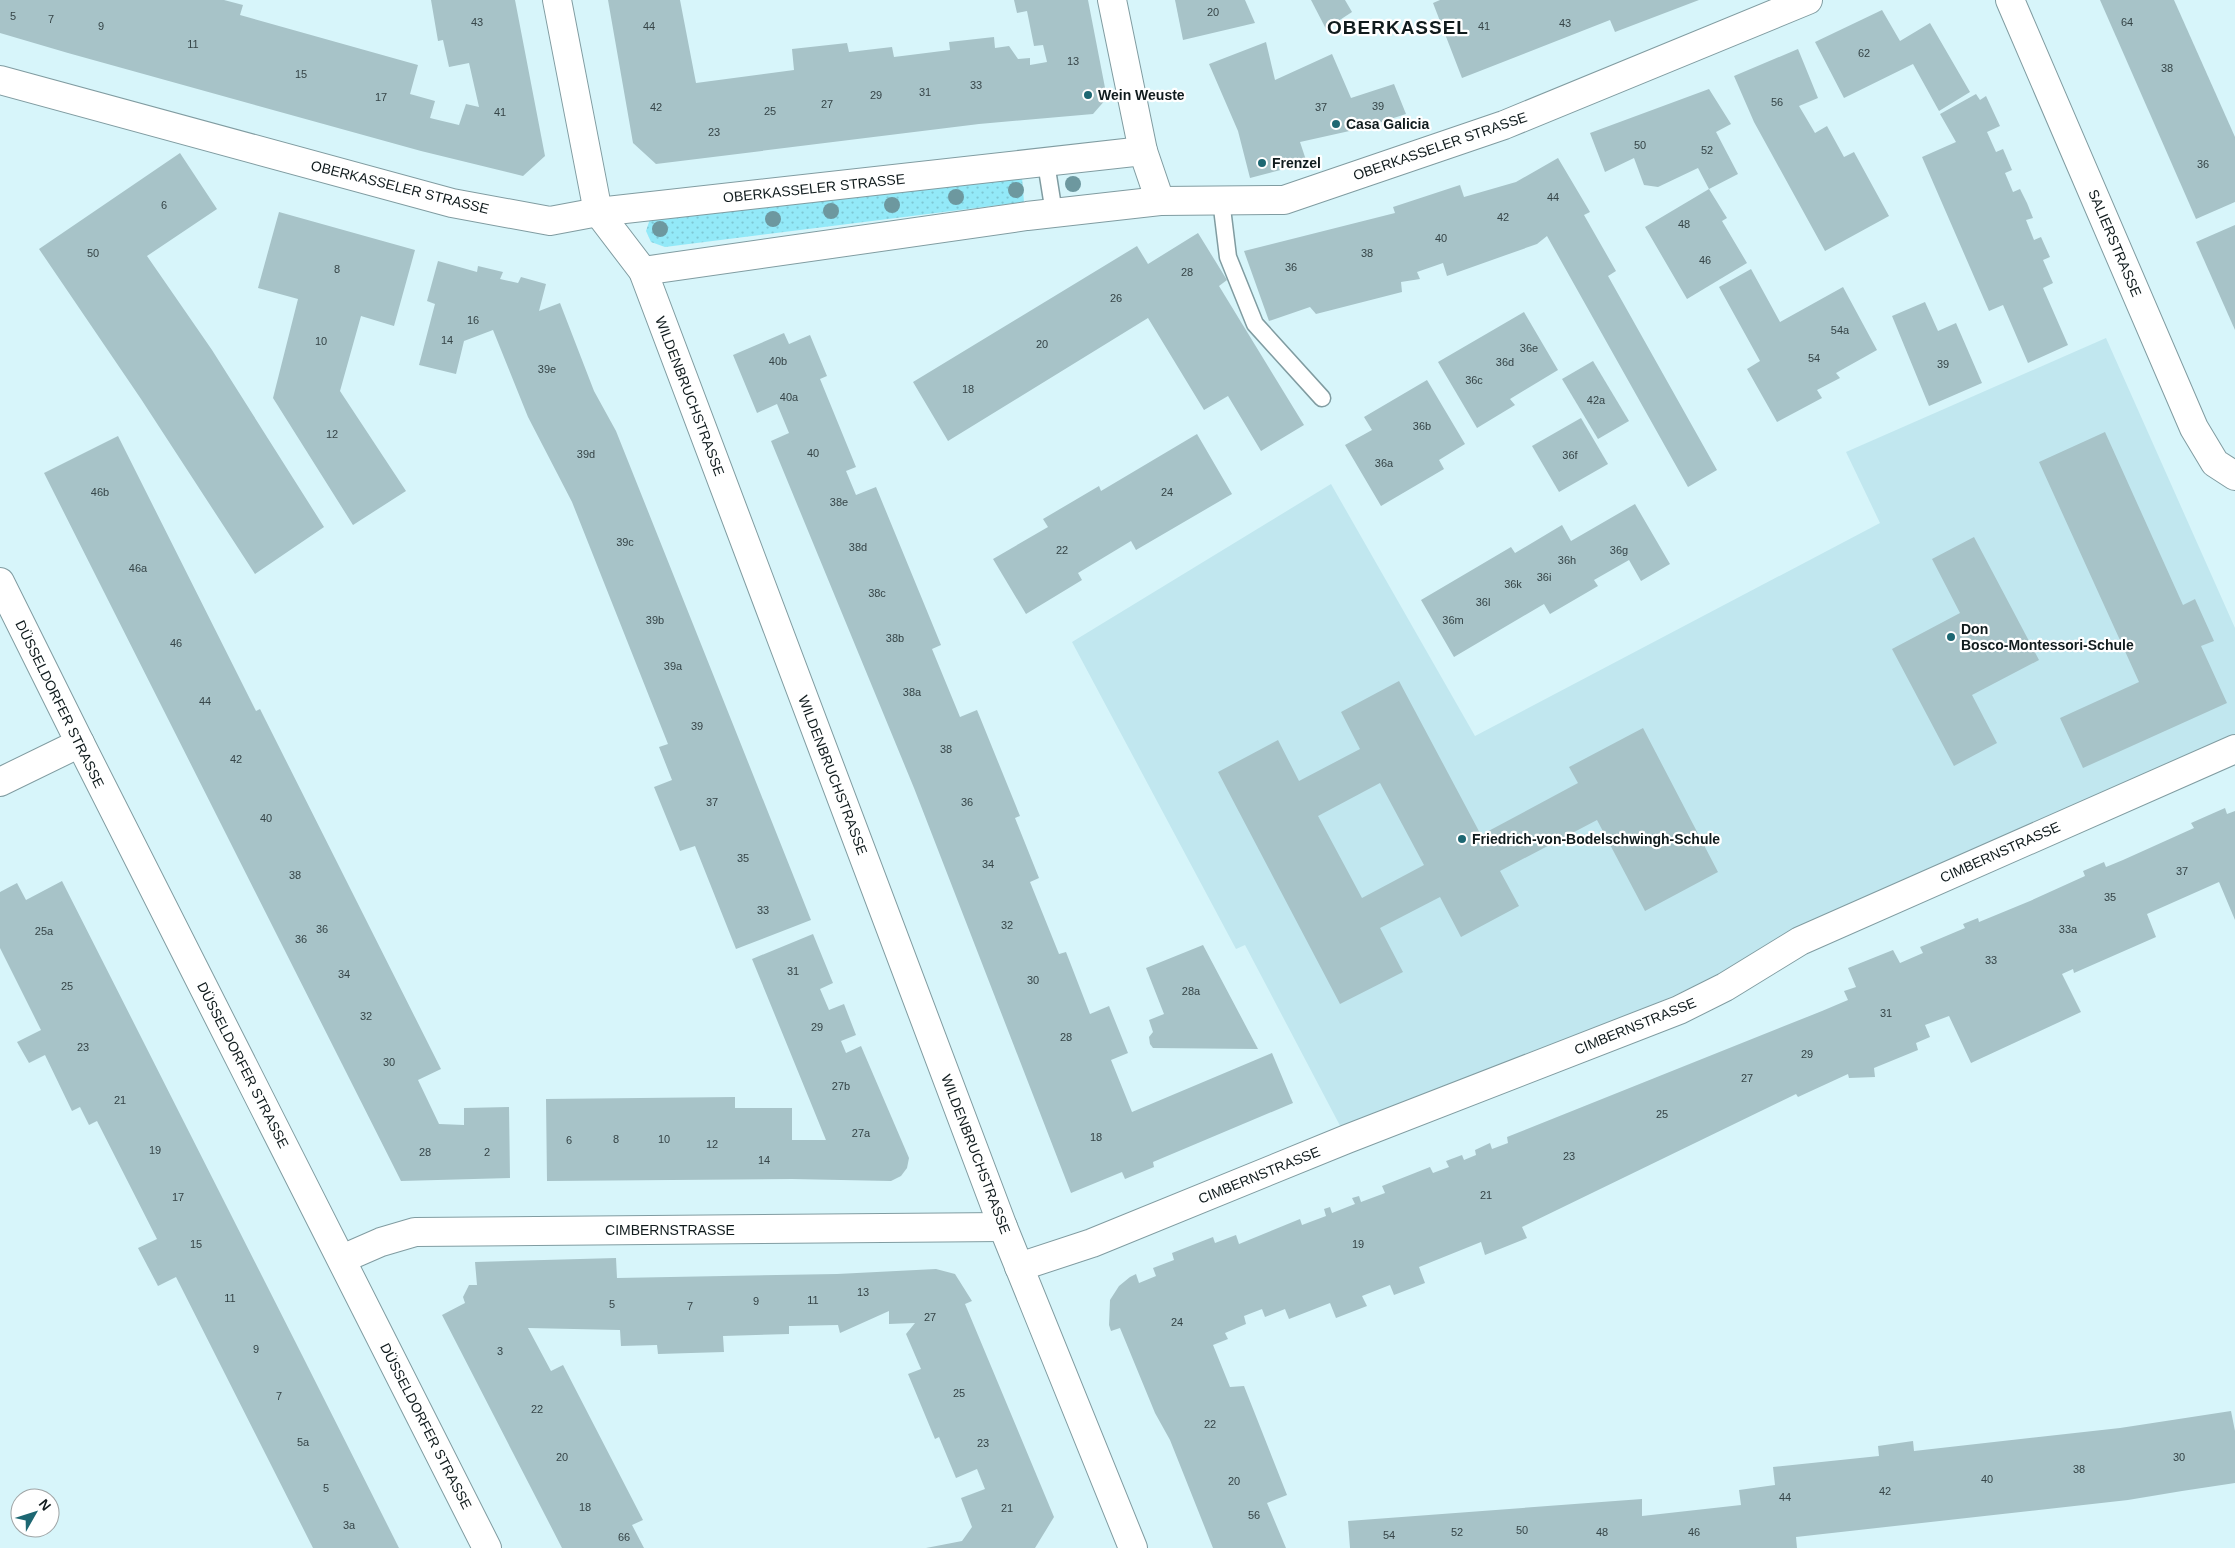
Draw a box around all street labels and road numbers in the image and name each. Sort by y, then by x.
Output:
street label: OBERKASSELER STRASSE [1351,109,1529,183]
street label: OBERKASSELER STRASSE [309,157,491,217]
street label: OBERKASSELER STRASSE [722,170,906,206]
street label: SALIERSTRASSE [2085,187,2145,299]
street label: WILDENBRUCHSTRASSE [652,314,728,478]
street label: DÜSSELDORFER STRASSE [12,617,109,790]
street label: WILDENBRUCHSTRASSE [795,693,871,857]
street label: CIMBERNSTRASSE [1937,818,2063,886]
street label: DÜSSELDORFER STRASSE [194,979,293,1151]
street label: CIMBERNSTRASSE [1572,994,1698,1058]
street label: WILDENBRUCHSTRASSE [938,1072,1014,1236]
street label: CIMBERNSTRASSE [1196,1143,1322,1207]
street label: CIMBERNSTRASSE [605,1222,735,1238]
street label: DÜSSELDORFER STRASSE [377,1340,476,1512]

